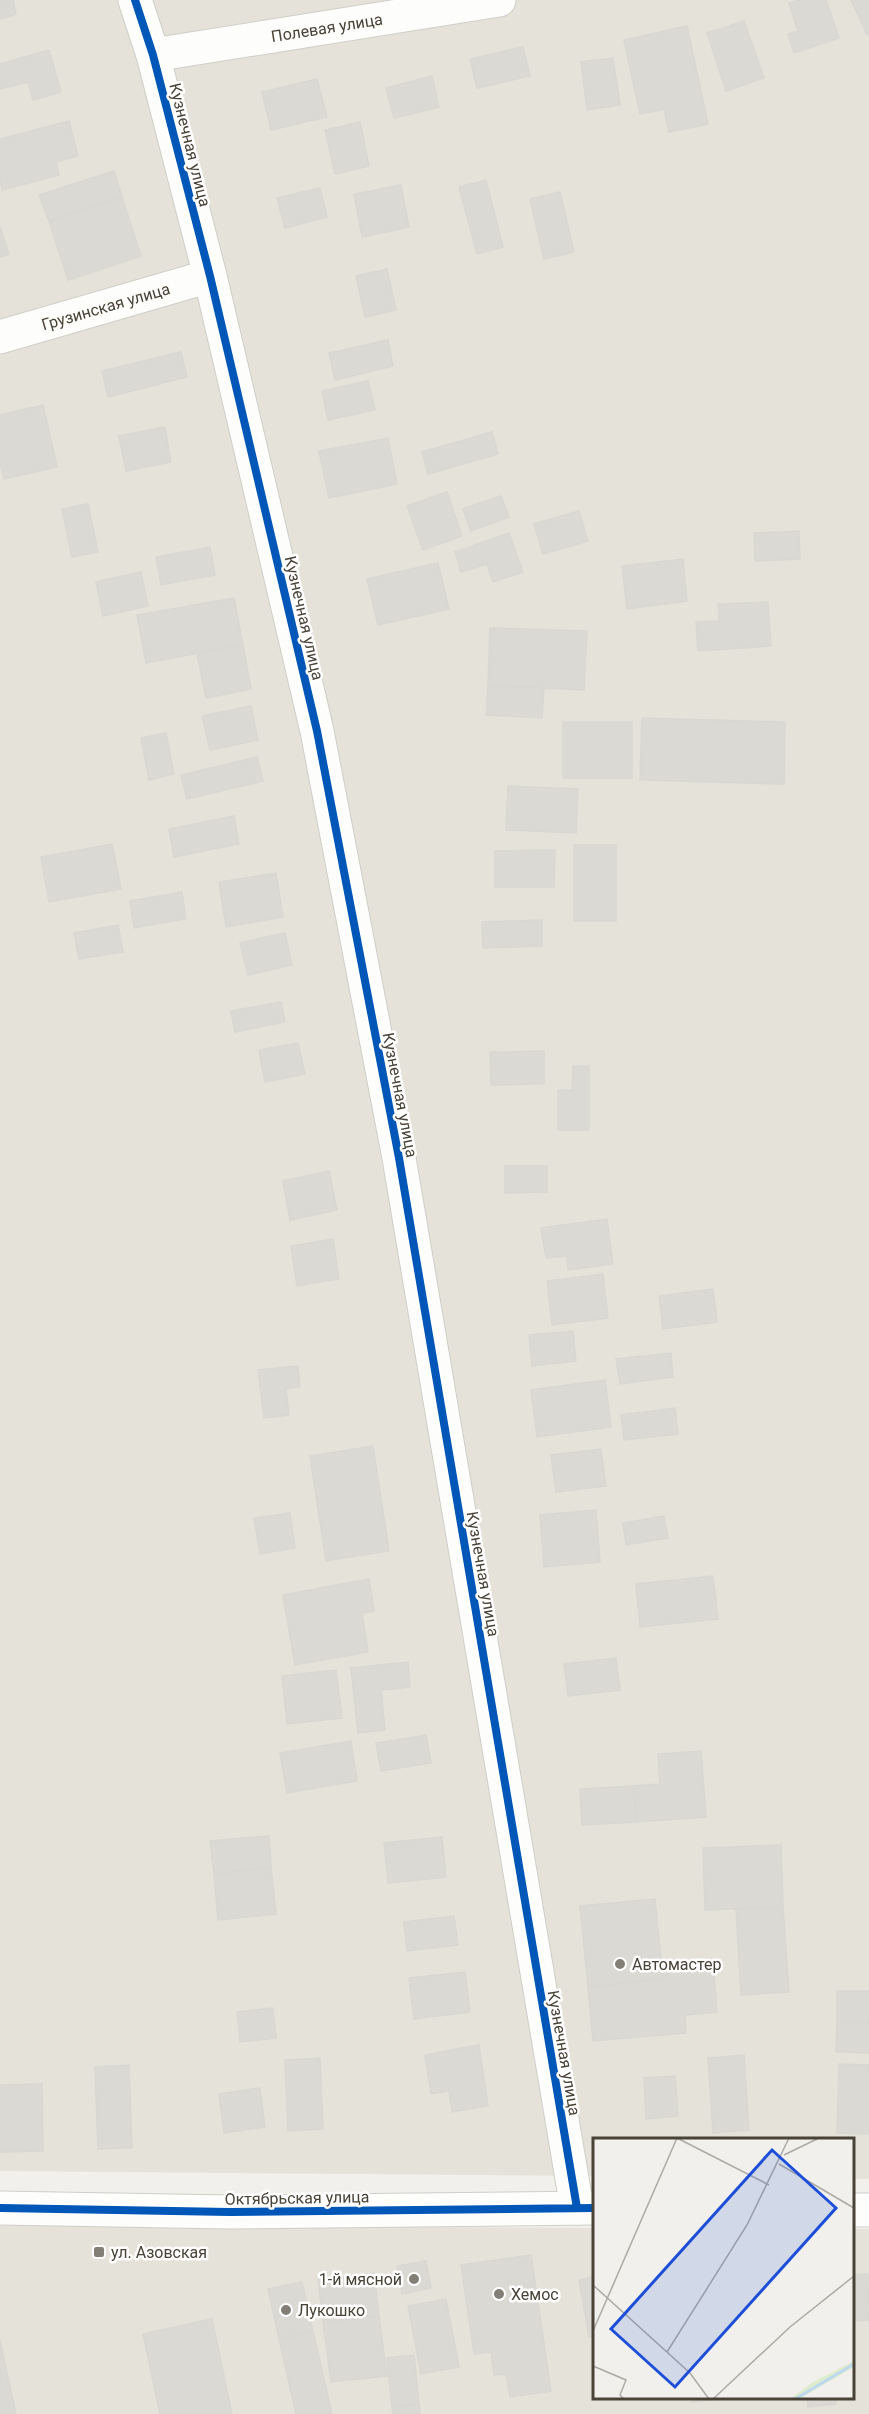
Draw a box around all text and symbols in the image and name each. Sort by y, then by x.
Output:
street label: Полевая улица [270,9,384,46]
street label: Кузнечная улица [165,81,215,209]
street label: Грузинская улица [39,279,172,334]
street label: Кузнечная улица [280,554,328,682]
street label: Кузнечная улица [379,1031,421,1159]
street label: Кузнечная улица [463,1510,503,1638]
place label: Автомастер [632,1955,721,1974]
marker: Автомастер [613,1957,627,1971]
street label: Кузнечная улица [544,1989,584,2117]
inset map [593,2138,854,2399]
street label: Октябрьская улица [224,2187,370,2209]
place label: ул. Азовская [111,2243,207,2262]
marker: ул. Азовская [92,2245,106,2259]
place label: 1-й мясной [319,2270,402,2289]
marker: 1-й мясной [407,2272,421,2286]
place label: Хемос [511,2285,559,2304]
marker: Хемос [492,2287,506,2301]
place label: Лукошко [298,2301,365,2320]
marker: Лукошко [279,2303,293,2317]

